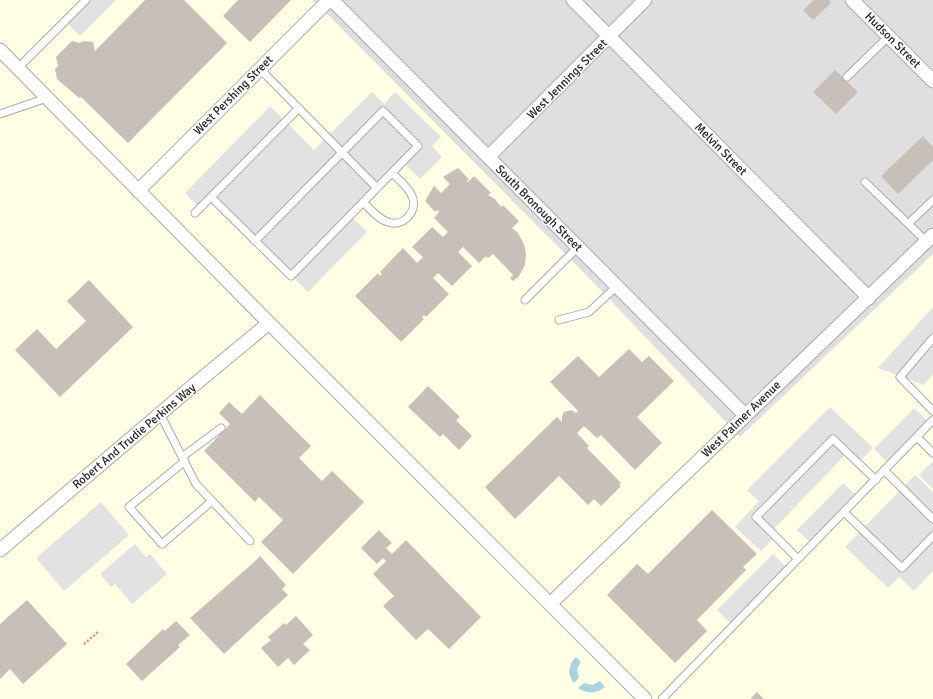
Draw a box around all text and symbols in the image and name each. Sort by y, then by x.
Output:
street label: Hudson Street [862,9,924,71]
street label: West Jennings Street [524,36,611,123]
street label: West Pershing Street [190,52,276,138]
street label: Melvin Street [691,120,750,179]
street label: South Bronough Street [492,162,585,255]
street label: West Palmer Avenue [699,378,784,461]
street label: Robert And Trudie Perkins Way [70,380,199,492]

